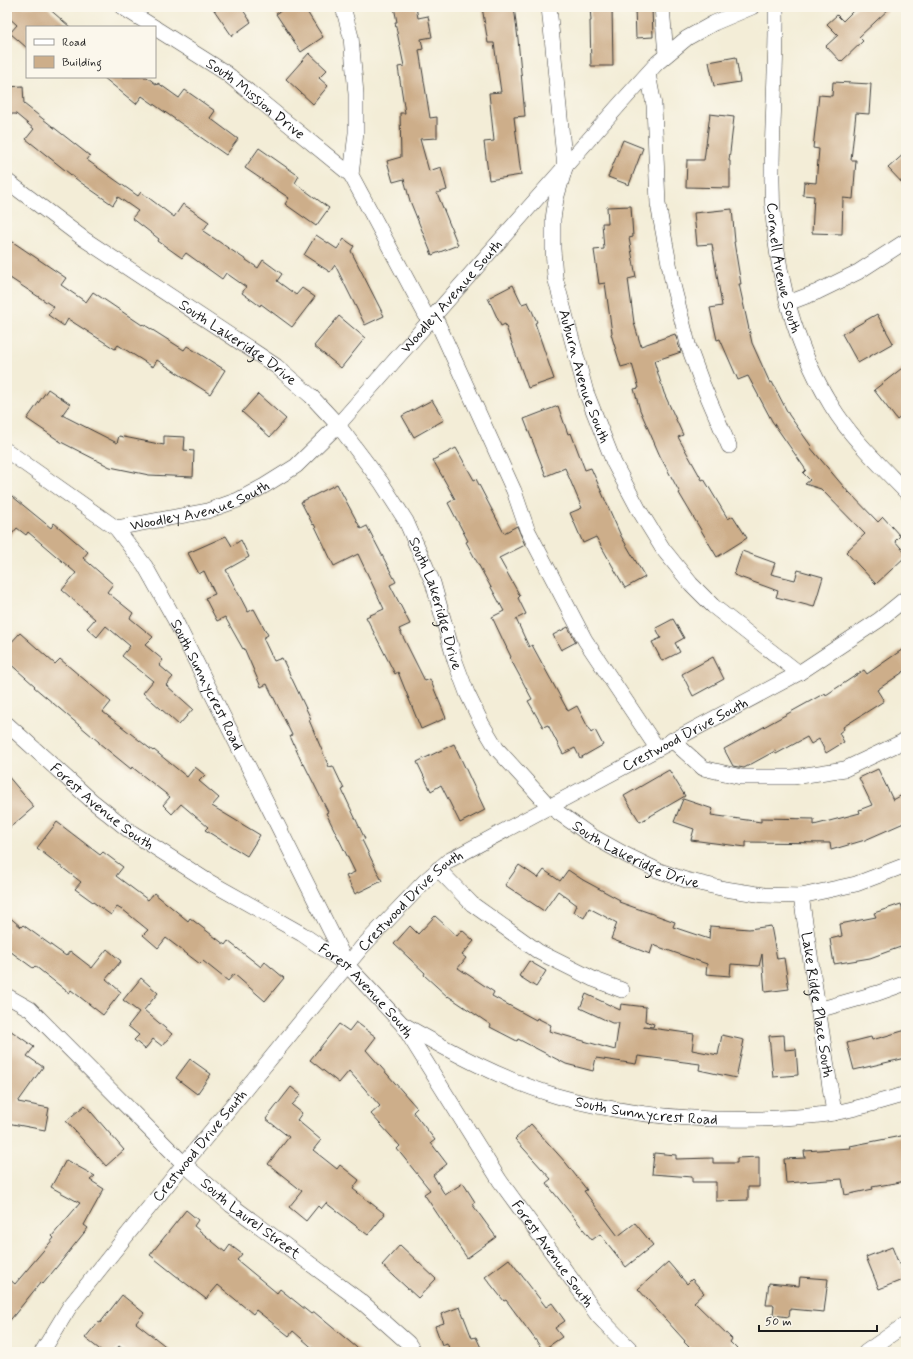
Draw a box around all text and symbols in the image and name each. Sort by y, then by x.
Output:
legend [26,26,156,78]
text: Road [62,35,86,51]
street label: South Mission Drive [202,54,309,145]
text: Building [62,55,102,72]
street label: Cornell Avenue South [761,202,805,336]
street label: Woodley Avenue South [397,236,507,358]
street label: South Lakeridge Drive [175,295,301,391]
street label: Auburn Avenue South [553,307,614,447]
street label: Woodley Avenue South [128,476,273,536]
street label: South Lakeridge Drive [403,534,467,673]
street label: South Sunnycrest Road [165,616,247,754]
street label: Crestwood Drive South [619,693,752,777]
street label: Forest Avenue South [46,759,157,855]
street label: South Lakeridge Drive [568,816,701,894]
street label: Crestwood Drive South [354,846,467,956]
street label: Lake Ridge Place South [796,931,837,1079]
street label: Forest Avenue South [314,939,418,1043]
street label: Crestwood Drive South [148,1086,252,1207]
street label: South Sunnycrest Road [573,1092,718,1130]
street label: South Laurel Street [196,1174,304,1264]
street label: Forest Avenue South [506,1197,598,1312]
scale bar [759,1307,877,1333]
text: 50 m [765,1314,792,1330]

